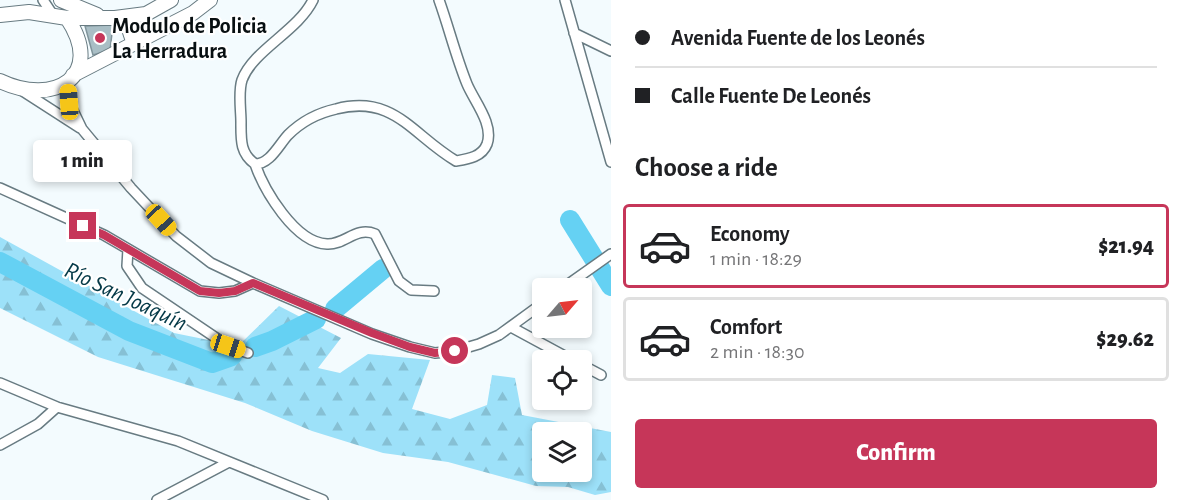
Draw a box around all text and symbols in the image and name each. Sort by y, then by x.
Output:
place label: Modulo de Policia La Herradura [112,15,267,62]
text: Avenida Fuente de los Leonés [671,27,925,49]
marker: Modulo de Policia La Herradura [93,31,107,45]
car [59,83,79,121]
text: Calle Fuente De Leonés [671,85,871,107]
callout: 1 min [34,139,132,181]
text: 1 min [61,151,104,171]
text: Choose a ride [635,154,778,181]
car [142,201,180,239]
route end [69,212,96,239]
icon: car [638,219,692,273]
text: Economy [710,223,790,245]
text: $21.94 [1098,235,1154,257]
text: 1 min · 18:29 [710,249,802,269]
water label: Río San Joaquín [61,258,191,336]
north arrow [532,278,592,338]
map controls [532,278,592,482]
icon: car [638,312,692,366]
text: Comfort [710,316,782,338]
text: $29.62 [1096,328,1154,350]
car [208,332,248,360]
route start [441,337,468,364]
text: 2 min · 18:30 [710,342,804,362]
button: locate [532,350,592,410]
button: Confirm [635,419,1157,488]
button: layers [532,422,592,482]

